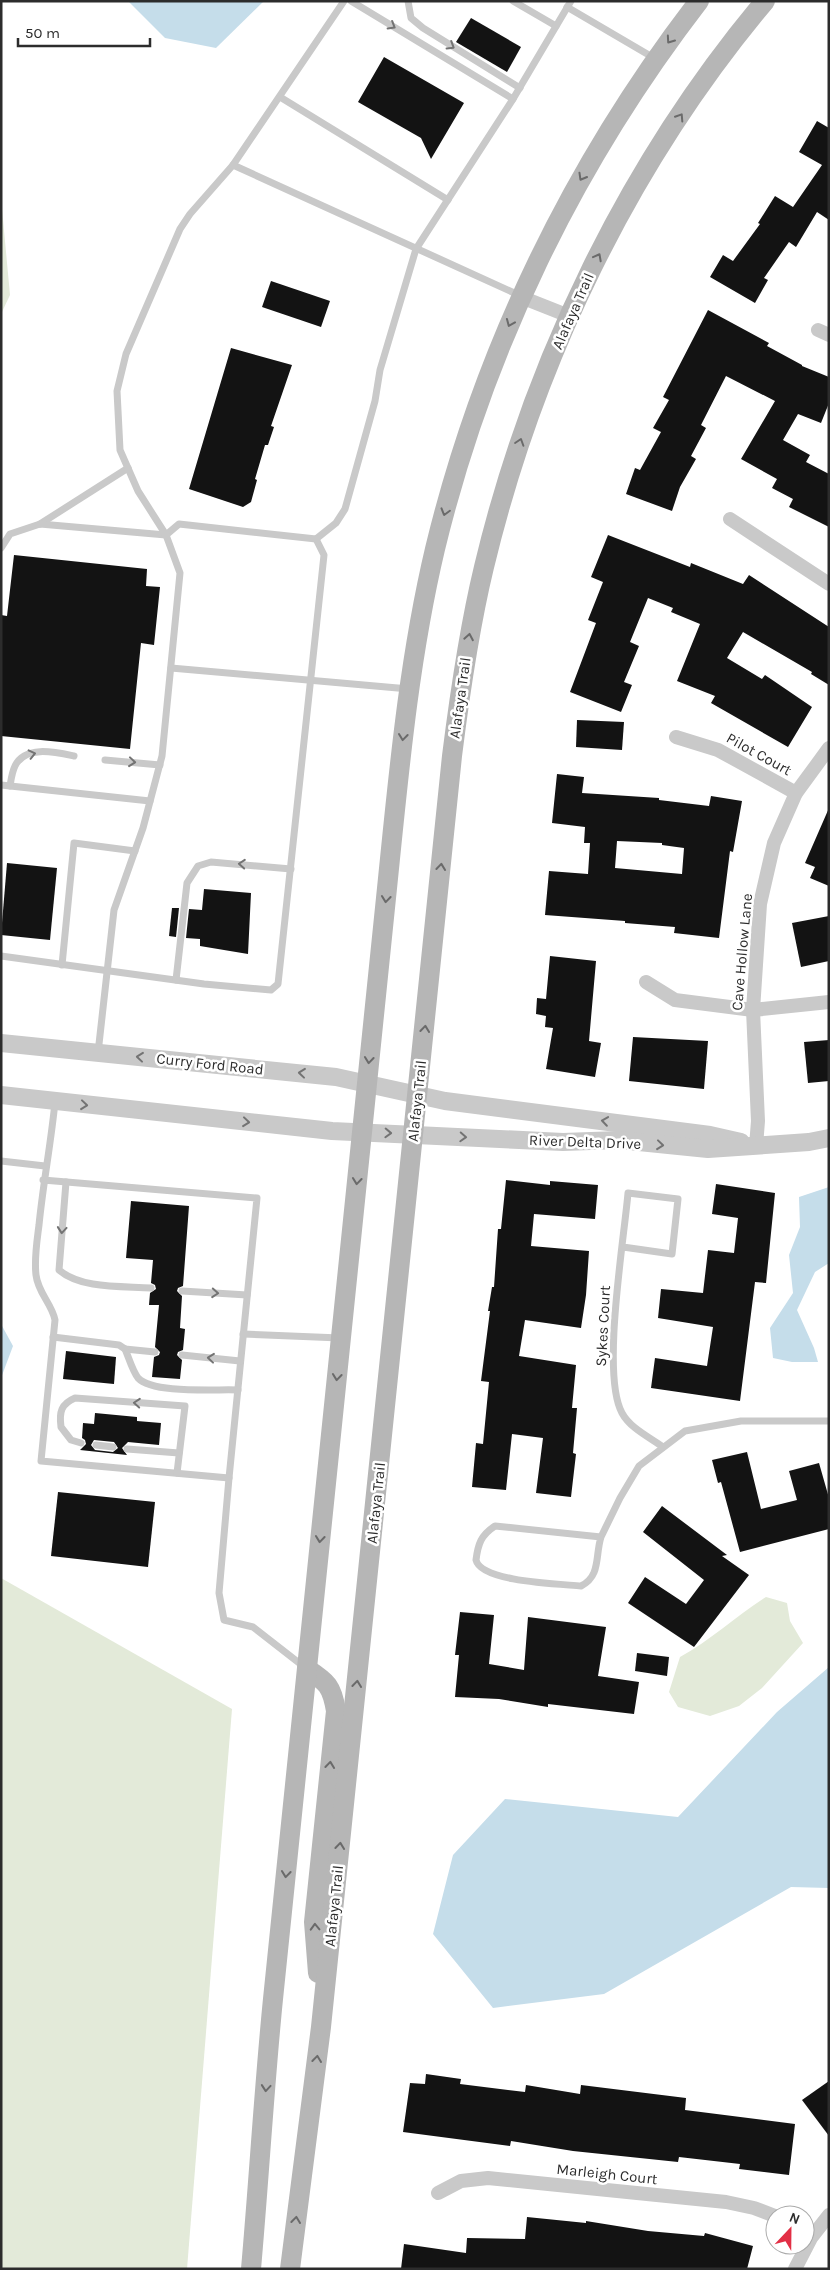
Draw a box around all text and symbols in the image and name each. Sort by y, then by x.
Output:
scale bar [18,15,150,47]
one-way arrow [387,20,396,30]
text: 50 m [25,24,60,42]
one-way arrow [667,34,676,44]
one-way arrow [445,39,454,49]
one-way arrow [674,113,683,122]
one-way arrow [578,171,588,180]
one-way arrow [592,253,602,262]
street label: Alafaya Trail [548,270,598,352]
one-way arrow [506,318,517,327]
one-way arrow [515,439,525,447]
one-way arrow [440,507,451,516]
one-way arrow [464,632,474,641]
street label: Alafaya Trail [445,656,475,740]
street label: Pilot Court [723,729,795,779]
one-way arrow [398,734,409,742]
one-way arrow [28,749,36,760]
one-way arrow [128,756,136,767]
one-way arrow [238,859,246,870]
one-way arrow [435,863,446,871]
street label: Cave Hollow Lane [728,893,756,1011]
one-way arrow [381,895,392,903]
one-way arrow [419,1025,430,1033]
street label: Curry Ford Road [155,1049,265,1079]
one-way arrow [136,1052,144,1063]
one-way arrow [364,1057,375,1065]
street label: Alafaya Trail [404,1059,430,1143]
one-way arrow [297,1068,305,1079]
one-way arrow [81,1099,89,1110]
one-way arrow [242,1116,250,1127]
one-way arrow [600,1116,609,1126]
one-way arrow [384,1128,392,1139]
one-way arrow [459,1131,467,1142]
street label: River Delta Drive [529,1131,641,1153]
one-way arrow [656,1139,664,1150]
one-way arrow [352,1177,363,1185]
one-way arrow [57,1227,68,1235]
street label: Sykes Court [592,1285,614,1367]
one-way arrow [211,1287,219,1298]
one-way arrow [207,1353,215,1364]
one-way arrow [332,1374,343,1382]
one-way arrow [132,1397,140,1408]
street label: Alafaya Trail [363,1461,389,1545]
one-way arrow [315,1535,326,1543]
one-way arrow [351,1680,362,1688]
one-way arrow [325,1761,336,1769]
one-way arrow [334,1841,345,1849]
street label: Alafaya Trail [321,1864,347,1948]
one-way arrow [281,1871,292,1879]
one-way arrow [309,1922,320,1930]
one-way arrow [311,2055,322,2063]
one-way arrow [261,2085,272,2093]
street label: Marleigh Court [556,2160,659,2188]
north arrow [765,2205,815,2255]
text: N [787,2209,803,2228]
one-way arrow [290,2216,301,2224]

